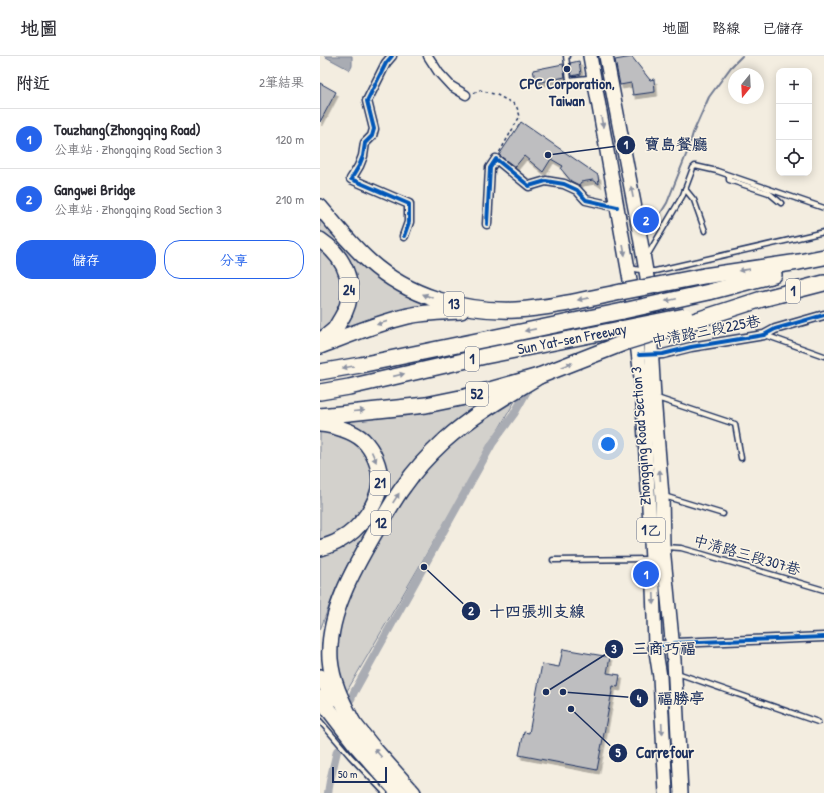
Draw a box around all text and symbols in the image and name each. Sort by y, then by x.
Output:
text: 地圖 [20,15,58,41]
text: 地圖 [662,18,690,37]
text: 路線 [712,18,740,37]
text: 已儲存 [762,18,804,37]
marker: CPC Corporation, Taiwan [562,64,572,74]
north arrow [728,68,764,104]
map controls [776,68,812,176]
button: + [776,68,812,104]
text: 附近 [16,71,50,94]
text: 2筆結果 [259,73,304,91]
place label: CPC Corporation, Taiwan [519,73,615,111]
button: − [776,104,812,140]
one-way arrow [599,116,605,128]
text: Touzhang(Zhongqing Road) [54,119,201,140]
text: 1 [27,130,31,148]
text: 120 m [276,130,304,148]
callout: 寶島餐廳 [616,131,716,159]
text: 寶島餐廳 [644,133,708,155]
text: 1 [624,136,629,153]
text: 公車站 · Zhongqing Road Section 3 [54,140,222,158]
button: locate [776,140,812,176]
text: Gangwei Bridge [54,179,136,200]
one-way arrow [628,186,634,198]
text: 2 [26,190,32,208]
text: 210 m [276,190,304,208]
text: 公車站 · Zhongqing Road Section 3 [54,200,222,218]
pin: 2 [633,205,659,235]
button: 儲存 [16,240,156,279]
button: 分享 [164,240,304,279]
one-way arrow [622,244,628,256]
one-way arrow [738,267,750,273]
road number: 24 [339,278,359,302]
road number: 1 [786,279,800,303]
road number: 13 [444,292,464,316]
one-way arrow [421,293,433,299]
one-way arrow [577,297,589,303]
one-way arrow [665,298,677,304]
street label: 中清路三段225巷 [650,310,762,351]
street label: Sun Yat-sen Freeway [515,318,629,359]
one-way arrow [376,320,388,326]
one-way arrow [524,327,536,333]
road number: 1 [465,347,479,371]
one-way arrow [561,362,573,368]
one-way arrow [342,364,354,370]
street label: Zhongqing Road Section 3 [625,366,656,506]
one-way arrow [393,372,405,378]
road number: 52 [466,382,488,406]
one-way arrow [353,408,365,415]
your location [598,434,618,454]
one-way arrow [371,452,377,463]
one-way arrow [657,469,664,481]
road number: 21 [370,471,390,495]
one-way arrow [392,493,400,504]
road number: 12 [371,511,391,535]
road number: 1乙 [637,518,665,542]
street label: 中清路三段307巷 [691,529,803,580]
pin: 1 [633,559,659,589]
one-way arrow [650,593,657,605]
callout: 十四張圳支線 [461,597,593,625]
text: 十四張圳支線 [489,600,585,622]
text: 2 [468,602,474,619]
callout: 三商巧福 [604,635,704,663]
text: 三商巧福 [632,637,696,659]
text: 3 [611,640,617,657]
callout: 福勝亭 [629,684,713,712]
text: 福勝亭 [657,687,705,709]
text: 4 [637,690,642,707]
one-way arrow [659,723,666,735]
callout: Carrefour [608,739,703,767]
text: Carrefour [636,741,695,763]
text: 5 [615,744,621,761]
one-way arrow [374,749,383,758]
scale bar [332,765,387,784]
text: 50 m [338,767,358,781]

